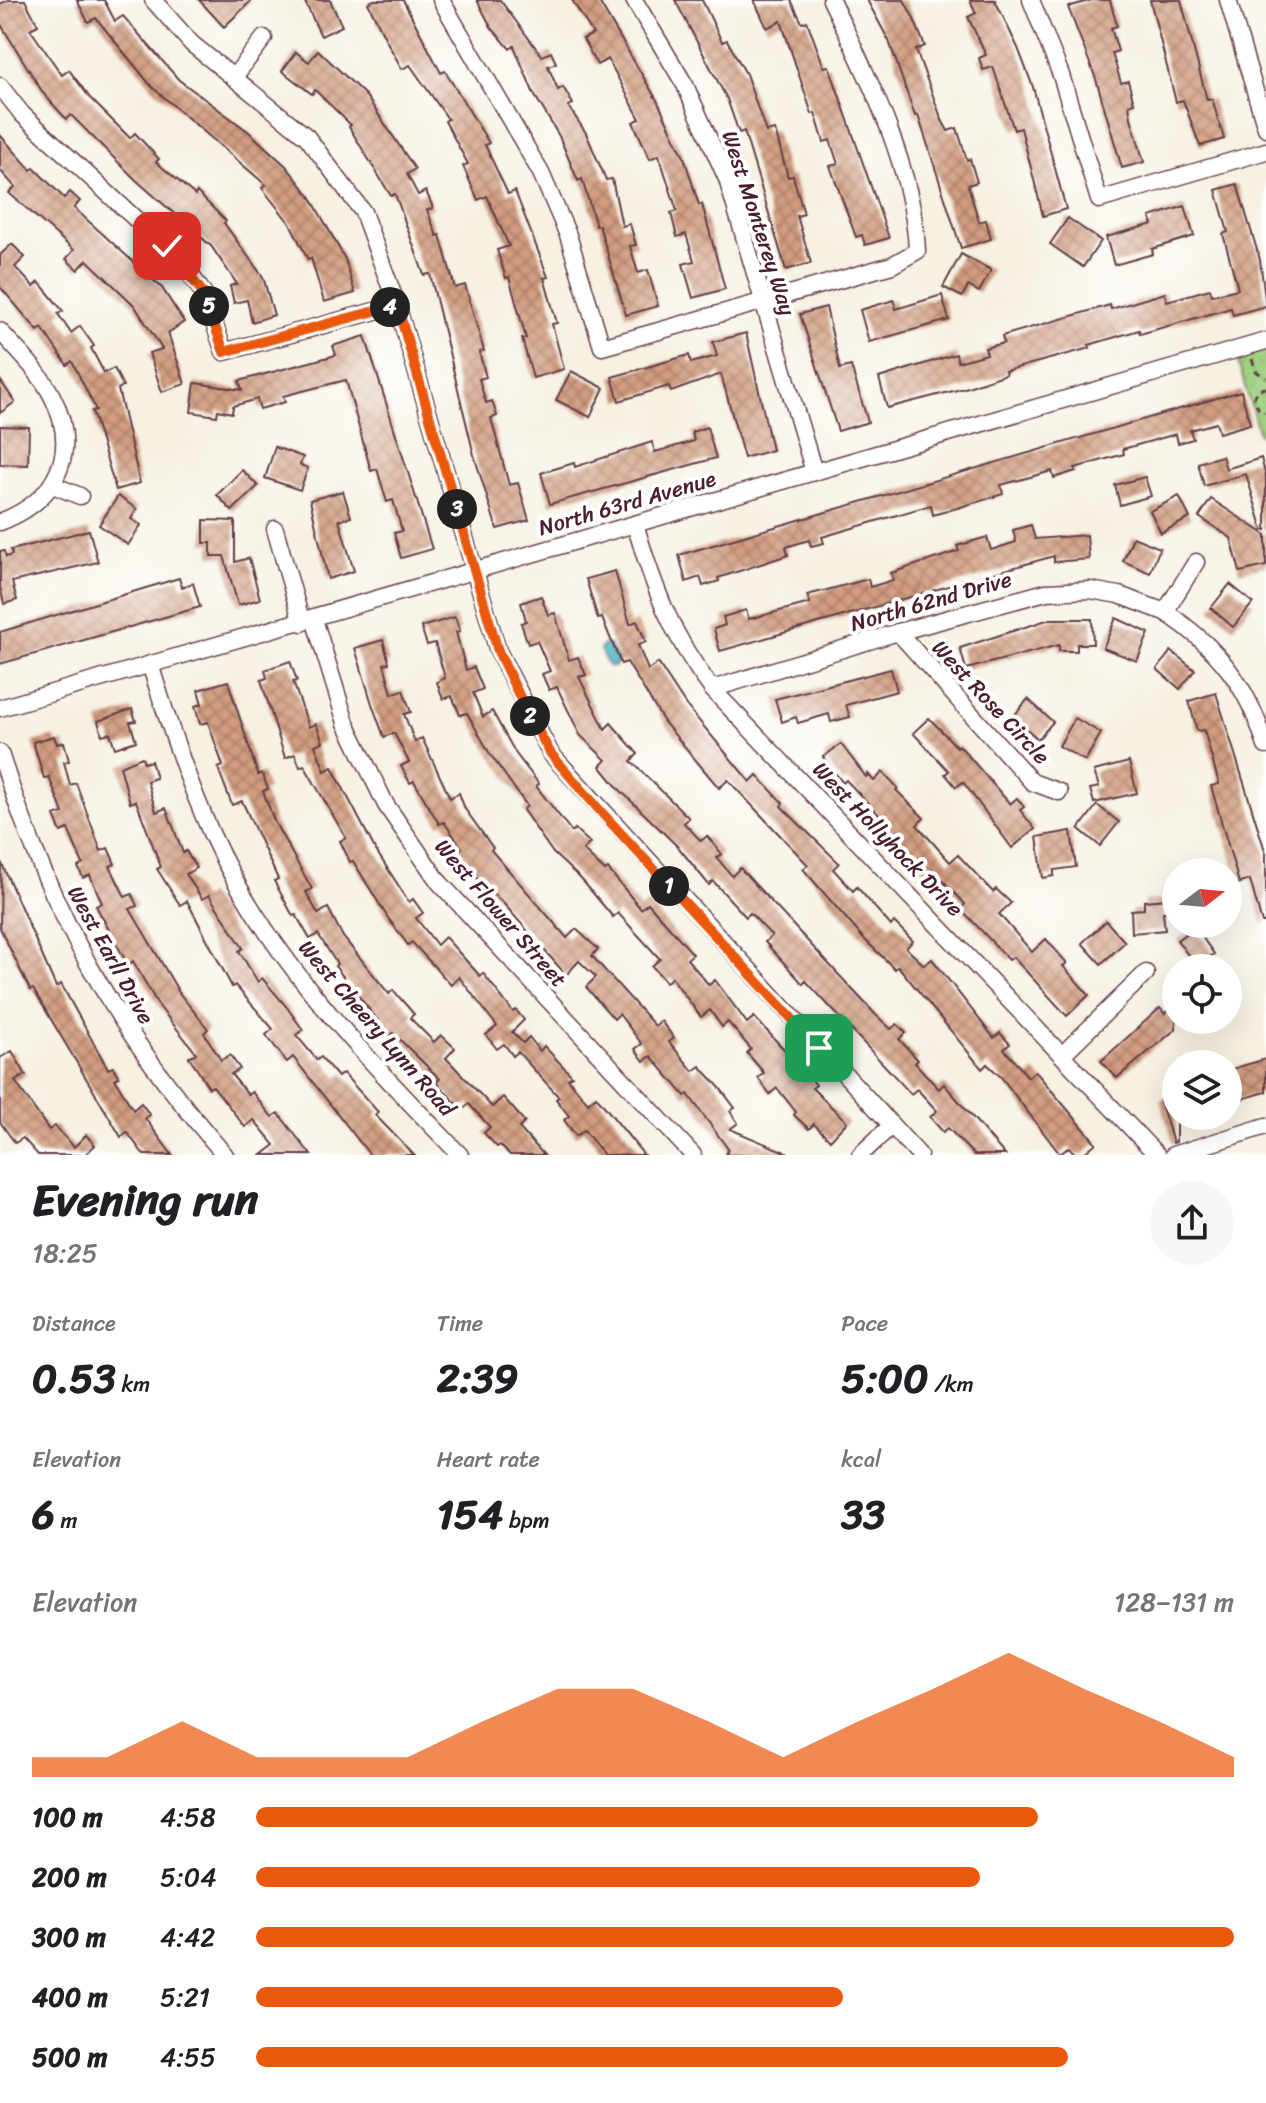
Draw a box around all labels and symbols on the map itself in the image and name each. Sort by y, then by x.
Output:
street label: West Monterey Way [711,125,807,321]
pin [133,212,201,280]
pin: 5 [189,286,229,326]
pin: 4 [370,287,410,327]
street label: North 63rd Avenue [533,459,721,547]
pin: 3 [437,489,477,529]
street label: North 62nd Drive [846,559,1016,643]
street label: West Rose Circle [922,630,1060,774]
pin: 2 [510,696,550,736]
street label: West Hollyhock Drive [803,752,973,926]
street label: West Flower Street [425,829,578,997]
north arrow [1162,858,1242,938]
pin: 1 [649,866,689,906]
street label: West Earll Drive [57,878,165,1032]
street label: West Cheery Lynn Road [288,930,466,1127]
pin [785,1014,853,1082]

